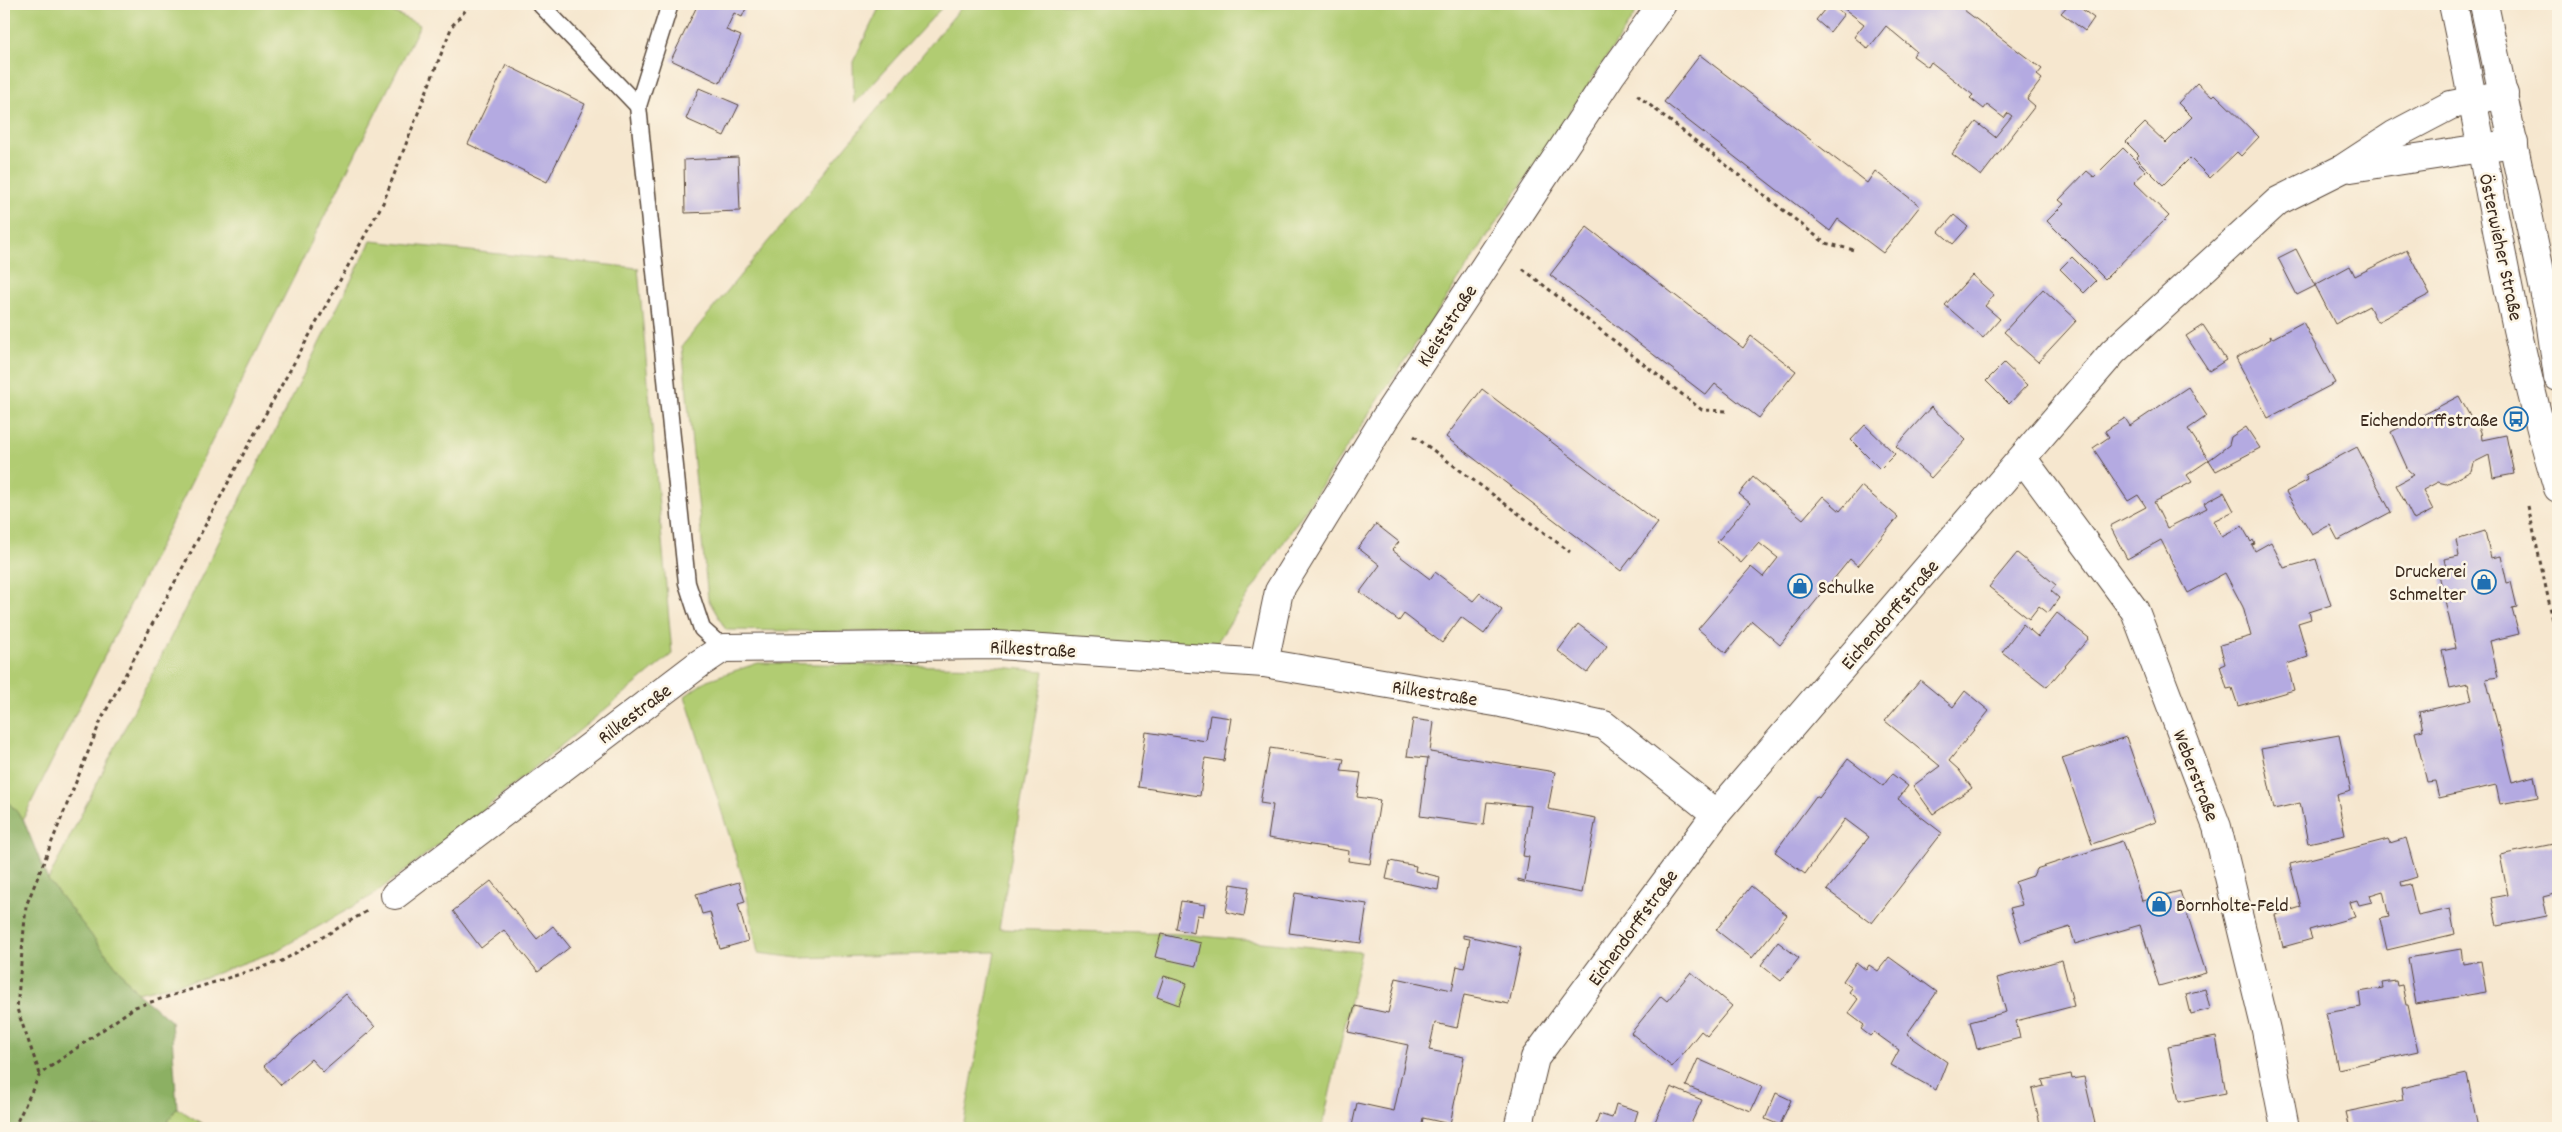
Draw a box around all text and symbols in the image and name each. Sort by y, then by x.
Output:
street label: Österwieher Straße [2470,172,2528,324]
street label: Kleiststraße [1411,280,1486,373]
bus stop icon: Eichendorffstraße [2503,406,2529,432]
place label: Eichendorffstraße [2360,408,2498,436]
street label: Eichendorffstraße [1835,555,1947,677]
place label: Druckerei Schmelter [2389,559,2467,610]
shop icon: Druckerei Schmelter [2471,569,2497,595]
shop icon: Schulke [1787,573,1813,599]
place label: Schulke [1818,575,1875,603]
street label: Rilkestraße [989,635,1077,667]
street label: Rilkestraße [1390,674,1479,716]
street label: Rilkestraße [593,678,679,752]
street label: Weberstraße [2164,726,2225,826]
street label: Eichendorffstraße [1583,865,1686,993]
shop icon: Bornholte-Feld [2146,891,2172,917]
place label: Bornholte-Feld [2176,893,2289,921]

